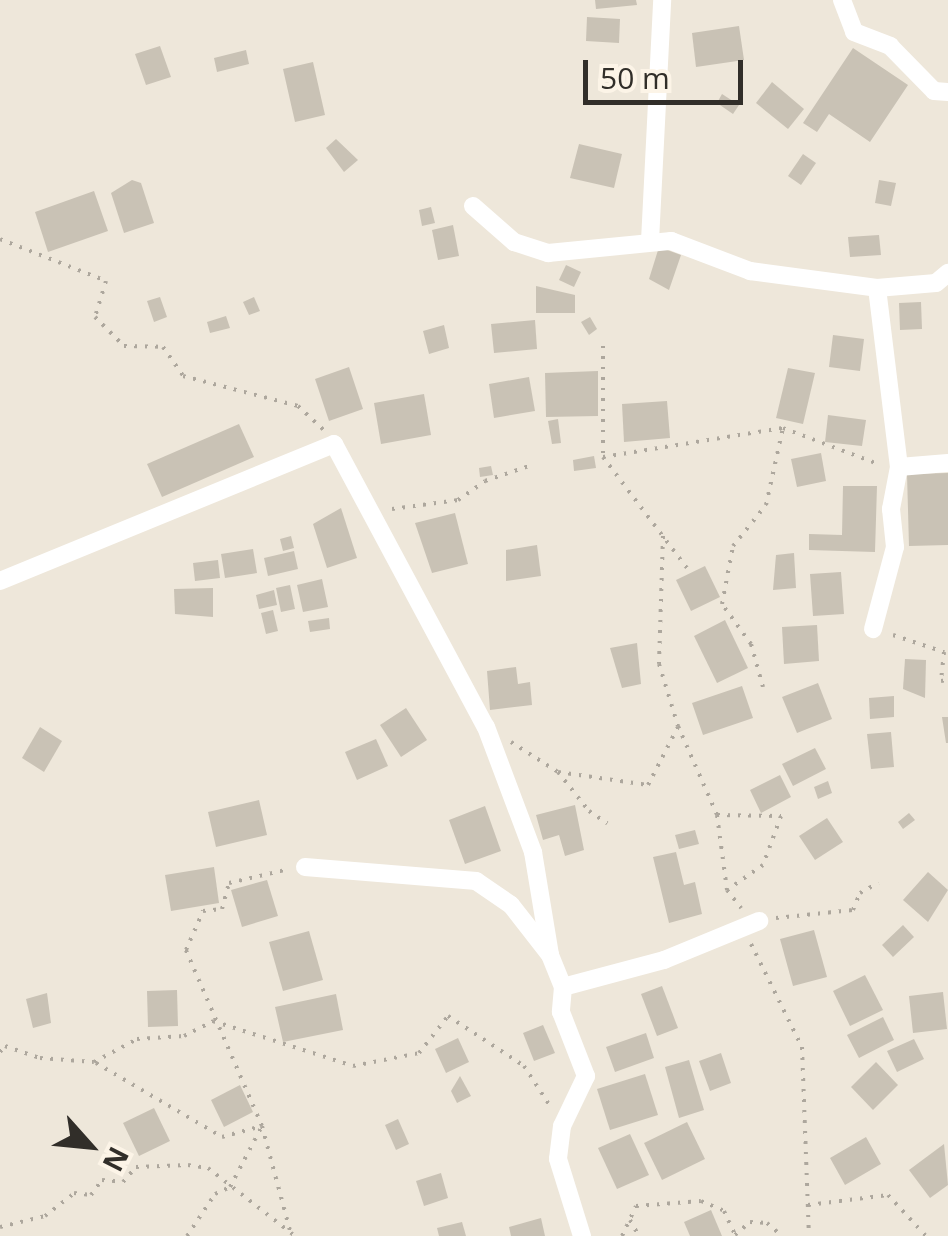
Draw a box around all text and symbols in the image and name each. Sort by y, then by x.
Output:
scale bar [588,40,748,102]
text: 50 m [600,57,670,98]
north arrow [40,1096,140,1196]
text: N [95,1141,139,1178]

